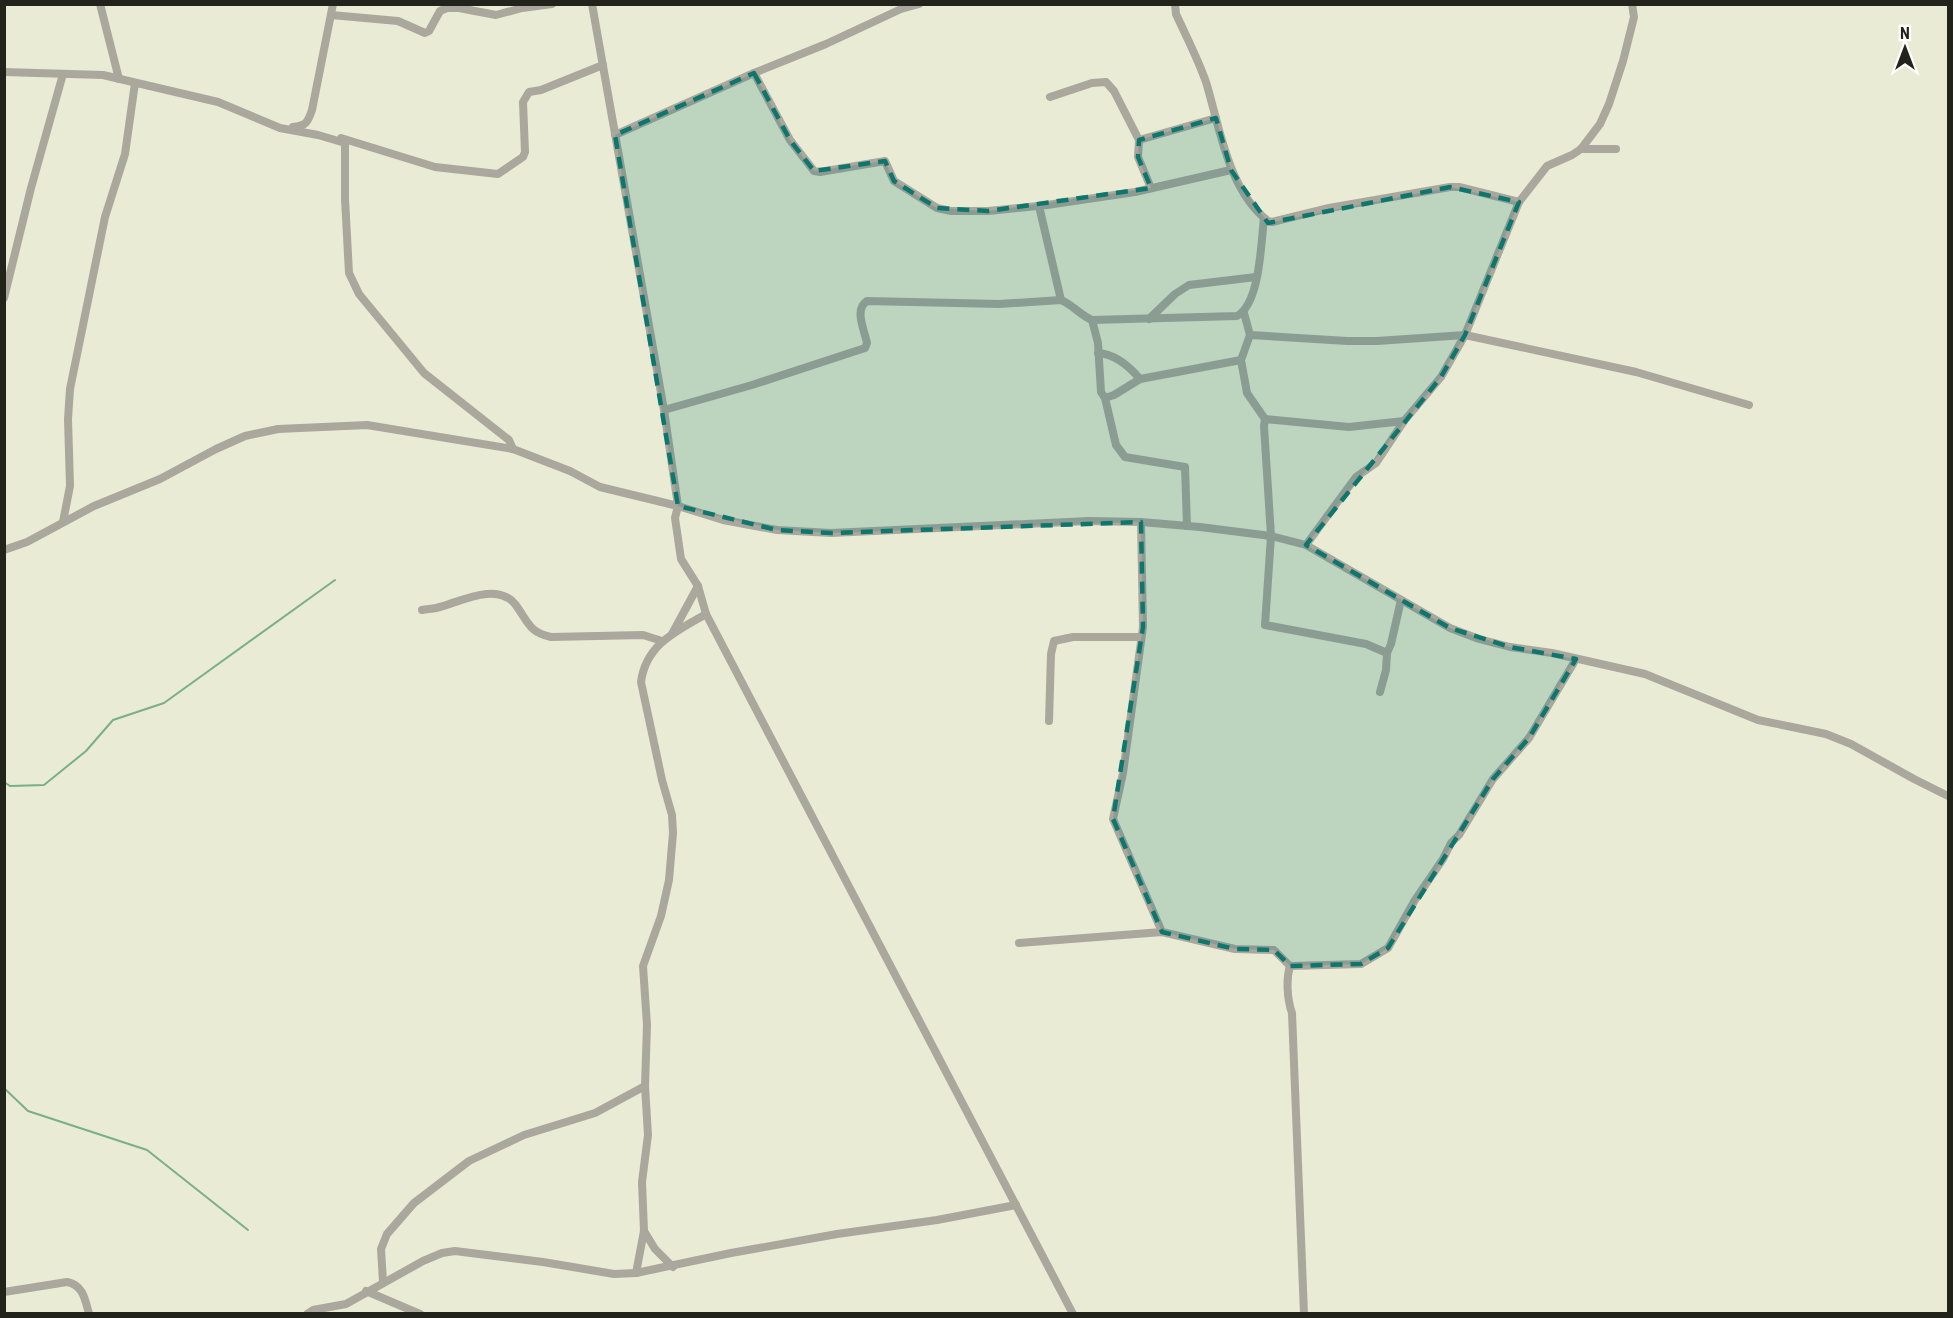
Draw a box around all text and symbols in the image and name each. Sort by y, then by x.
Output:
north arrow [1875,18,1935,78]
text: N [1900,24,1910,43]

